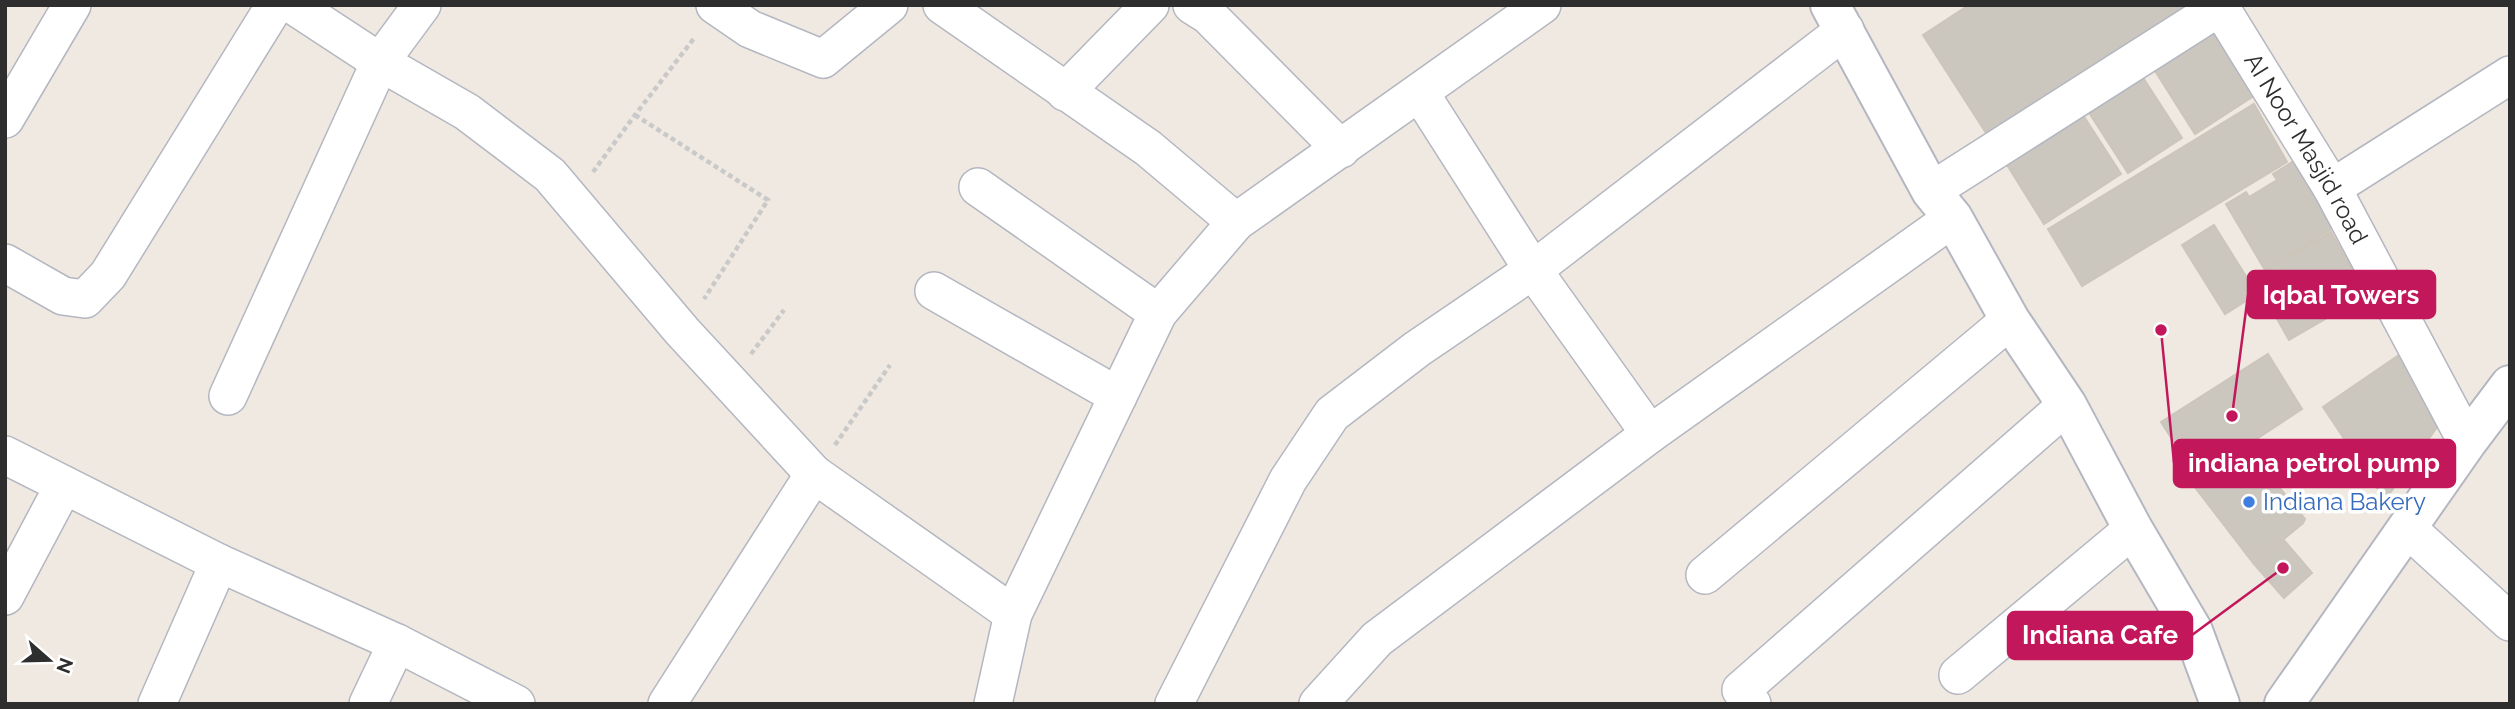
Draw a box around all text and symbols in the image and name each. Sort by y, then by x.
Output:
street label: AI Noor Masjid road [2238,48,2374,249]
callout: Iqbal Towers [2248,271,2435,318]
text: Iqbal Towers [2263,280,2420,310]
callout: indiana petrol pump [2174,440,2455,487]
text: indiana petrol pump [2188,448,2440,478]
place label: Indiana Bakery [2263,487,2426,516]
marker: Indiana Bakery [2241,494,2257,510]
callout: Indiana Cafe [2008,612,2192,659]
text: Indiana Cafe [2022,620,2178,650]
north arrow [14,625,84,695]
text: N [52,655,78,676]

